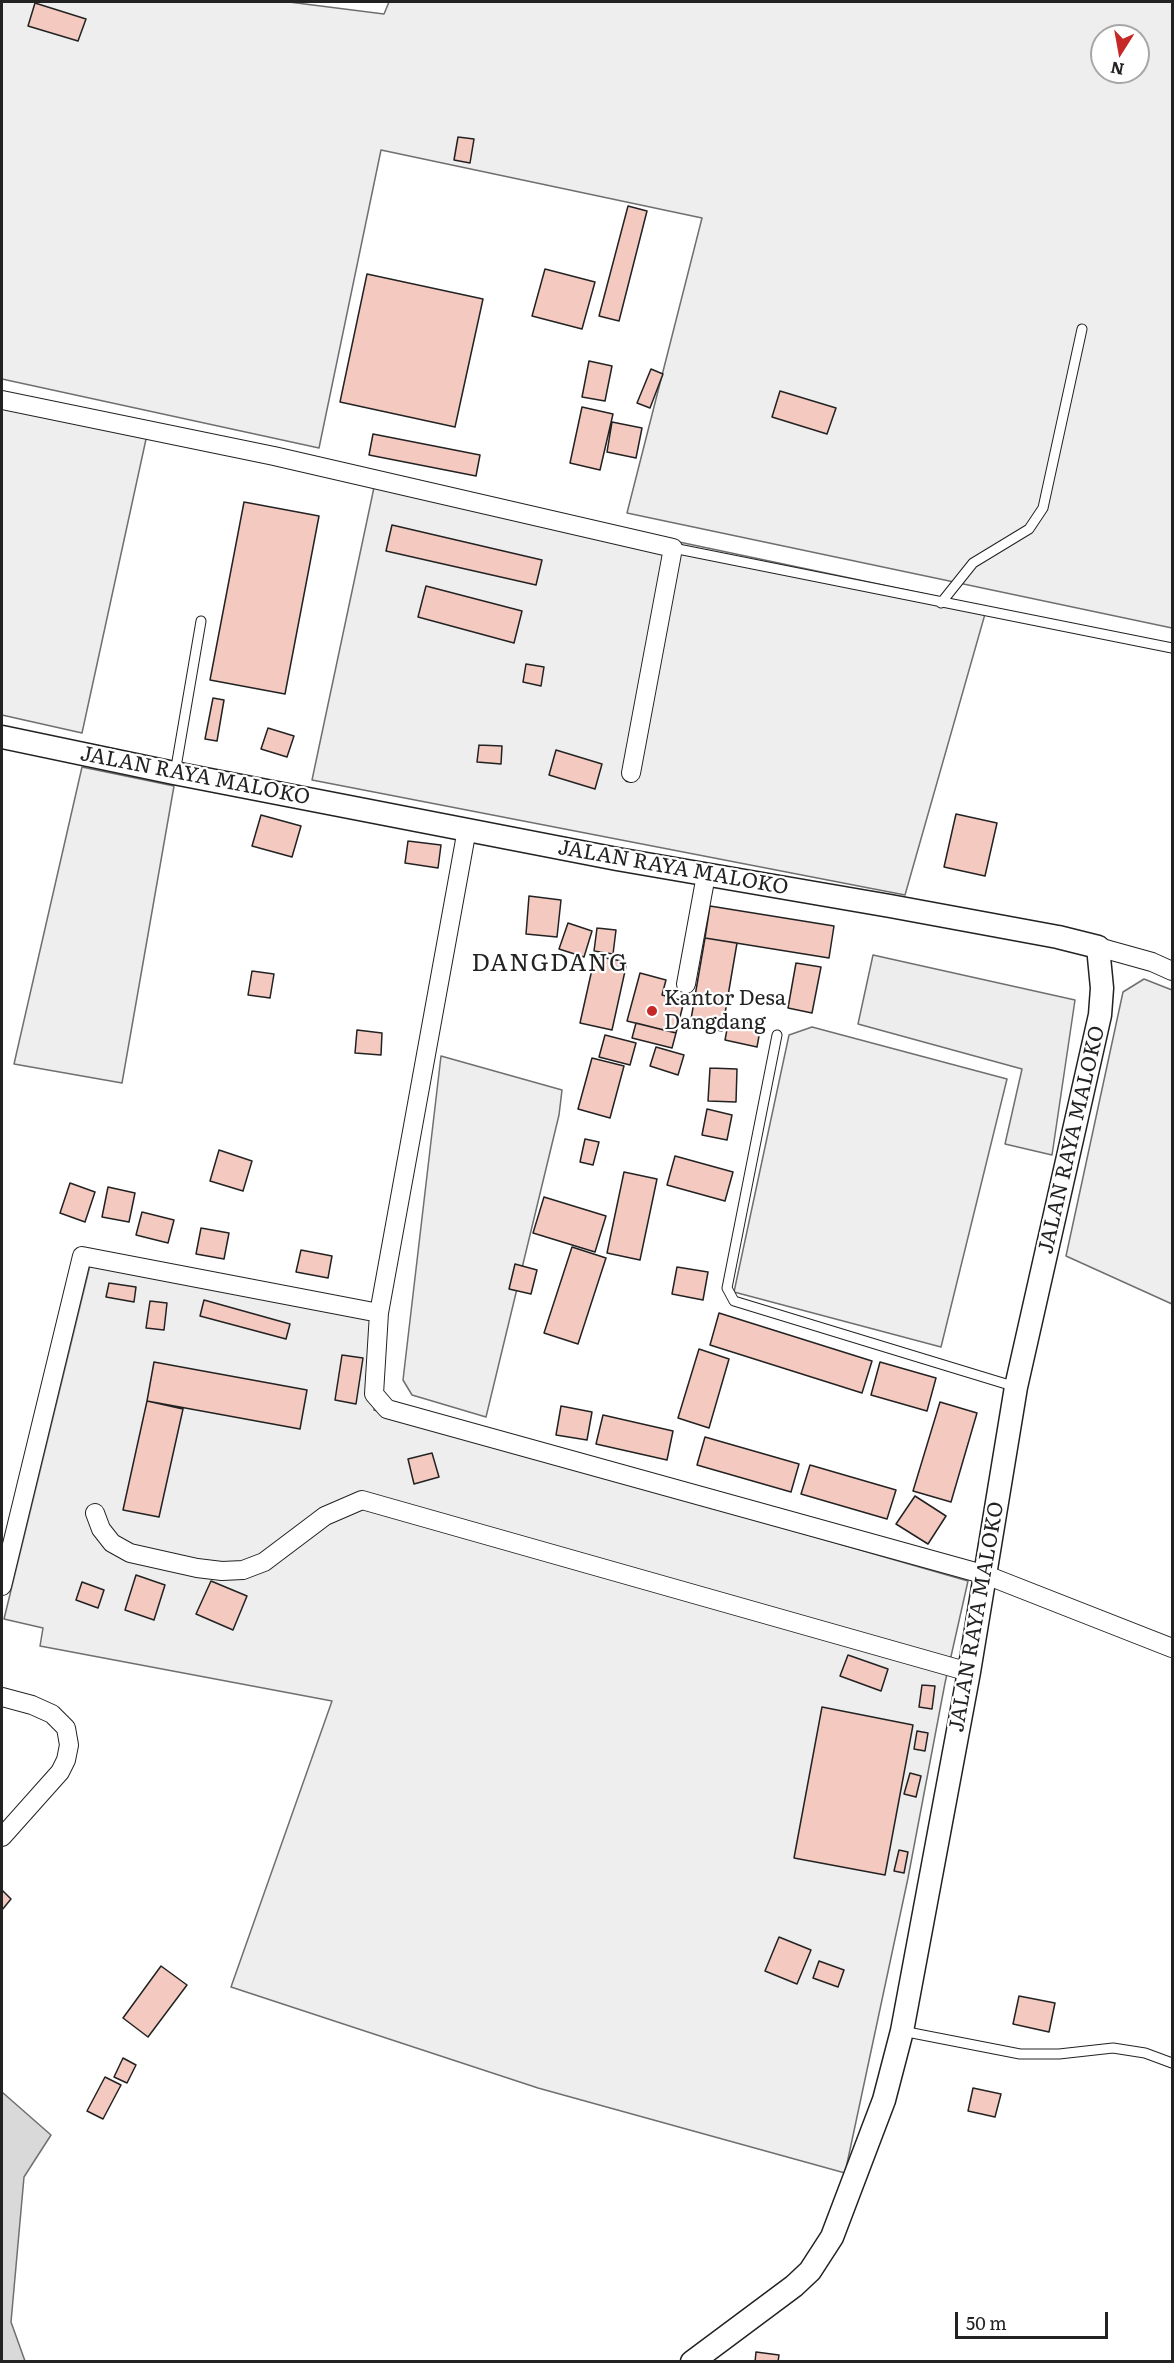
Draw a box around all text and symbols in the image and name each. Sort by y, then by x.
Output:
north arrow [1090,24,1150,84]
text: N [1108,57,1126,83]
street label: JALAN RAYA MALOKO [78,741,312,811]
street label: JALAN RAYA MALOKO [556,835,790,901]
district label: DANGDANG [471,950,629,978]
place label: Kantor Desa Dangdang [664,986,786,1036]
marker: Kantor Desa Dangdang [645,1004,659,1018]
street label: JALAN RAYA MALOKO [1033,1023,1111,1257]
street label: JALAN RAYA MALOKO [944,1500,1010,1734]
scale bar [958,2300,1111,2338]
text: 50 m [966,2309,1007,2336]

